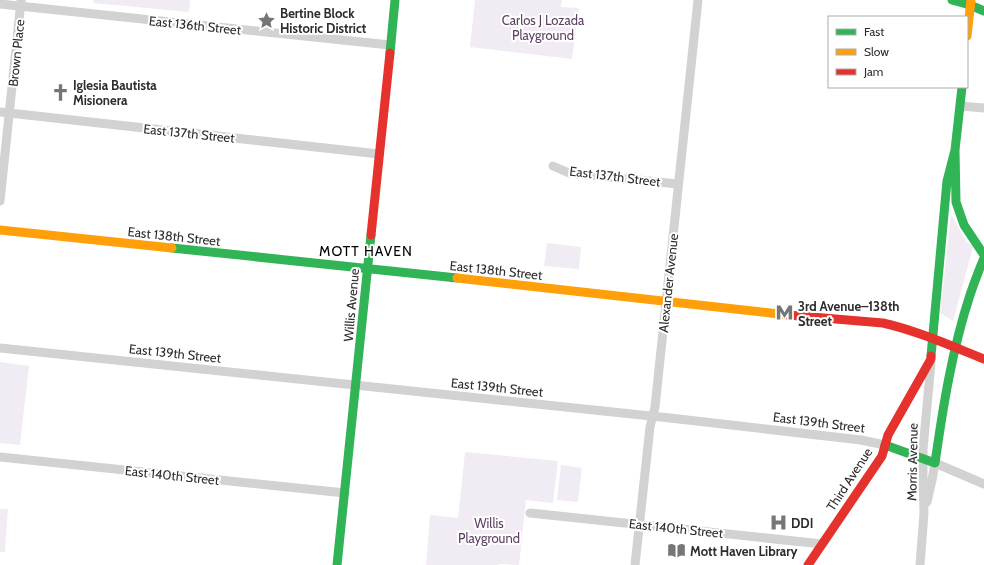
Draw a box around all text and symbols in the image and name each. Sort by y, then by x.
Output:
place label: Bertine Block Historic District [280,5,367,36]
place icon: Bertine Block Historic District [257,10,277,30]
street label: East 136th Street [148,12,242,38]
park label: Carlos J Lozada Playground [502,12,585,43]
legend [828,16,968,88]
street label: Brown Place [5,18,28,87]
text: Fast [864,24,884,39]
text: Slow [864,44,889,59]
text: Jam [863,64,883,79]
place label: Iglesia Bautista Misionera [73,77,157,108]
church icon: Iglesia Bautista Misionera [50,82,70,102]
street label: East 137th Street [143,120,236,146]
street label: East 137th Street [569,162,662,190]
street label: East 138th Street [127,223,222,249]
street label: Alexander Avenue [655,232,681,333]
district label: MOTT HAVEN [319,242,413,260]
street label: East 138th Street [449,257,544,283]
street label: Willis Avenue [340,267,362,342]
place label: 3rd Avenue–138th Street [798,298,900,329]
metro station icon: 3rd Avenue–138th Street [775,303,795,323]
street label: East 139th Street [128,340,222,366]
street label: East 139th Street [450,374,544,400]
street label: East 139th Street [772,408,867,436]
street label: Morris Avenue [903,423,921,501]
street label: Third Avenue [823,444,875,514]
street label: East 140th Street [124,462,221,488]
hospital icon: DDI [768,513,788,533]
park label: Willis Playground [458,515,520,546]
street label: East 140th Street [628,515,725,541]
place label: DDI [791,515,813,531]
library icon: Mott Haven Library [667,541,687,561]
place label: Mott Haven Library [690,543,798,559]

